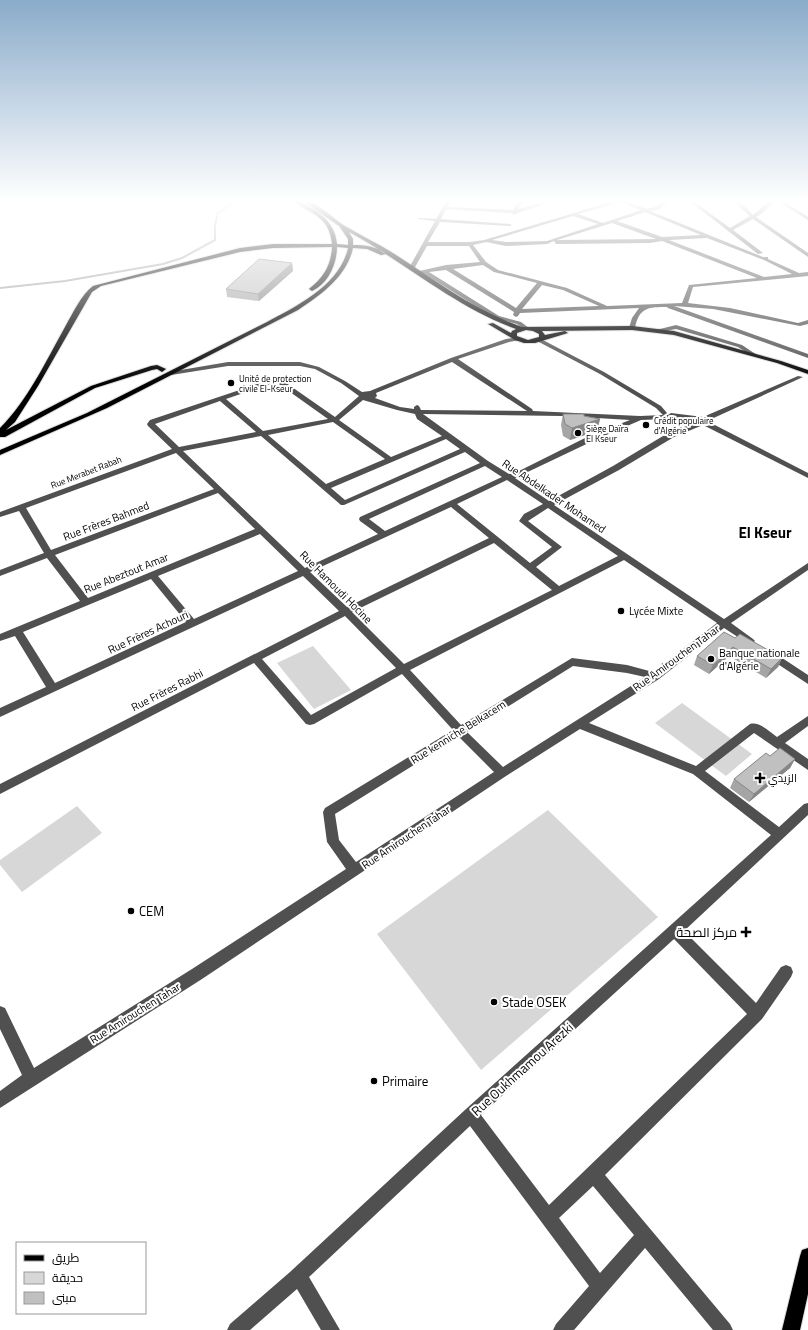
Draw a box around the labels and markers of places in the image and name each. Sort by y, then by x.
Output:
place label: Unité de protection civile El-Kseur [239,372,312,395]
marker: Unité de protection civile El-Kseur [226,378,236,388]
place label: Crédit populaire d'Algérie [654,414,714,437]
marker: Crédit populaire d'Algérie [641,420,651,430]
place label: Siège Daïra El Kseur [586,422,629,445]
marker: Siège Daïra El Kseur [573,428,583,438]
place label: Lycée Mixte [629,603,684,619]
marker: Lycée Mixte [616,606,626,616]
place label: Banque nationale d'Algérie [719,645,800,674]
marker: Banque nationale d'Algérie [706,654,716,664]
place label: الزيدي [768,770,797,787]
marker: الزيدي [755,773,765,783]
place label: CEM [139,901,164,921]
marker: CEM [126,906,136,916]
place label: مركز الصحة [676,922,737,942]
marker: مركز الصحة [740,926,752,938]
place label: Stade OSEK [502,992,567,1012]
marker: Stade OSEK [489,997,499,1007]
place label: Primaire [382,1071,428,1091]
marker: Primaire [369,1076,379,1086]

